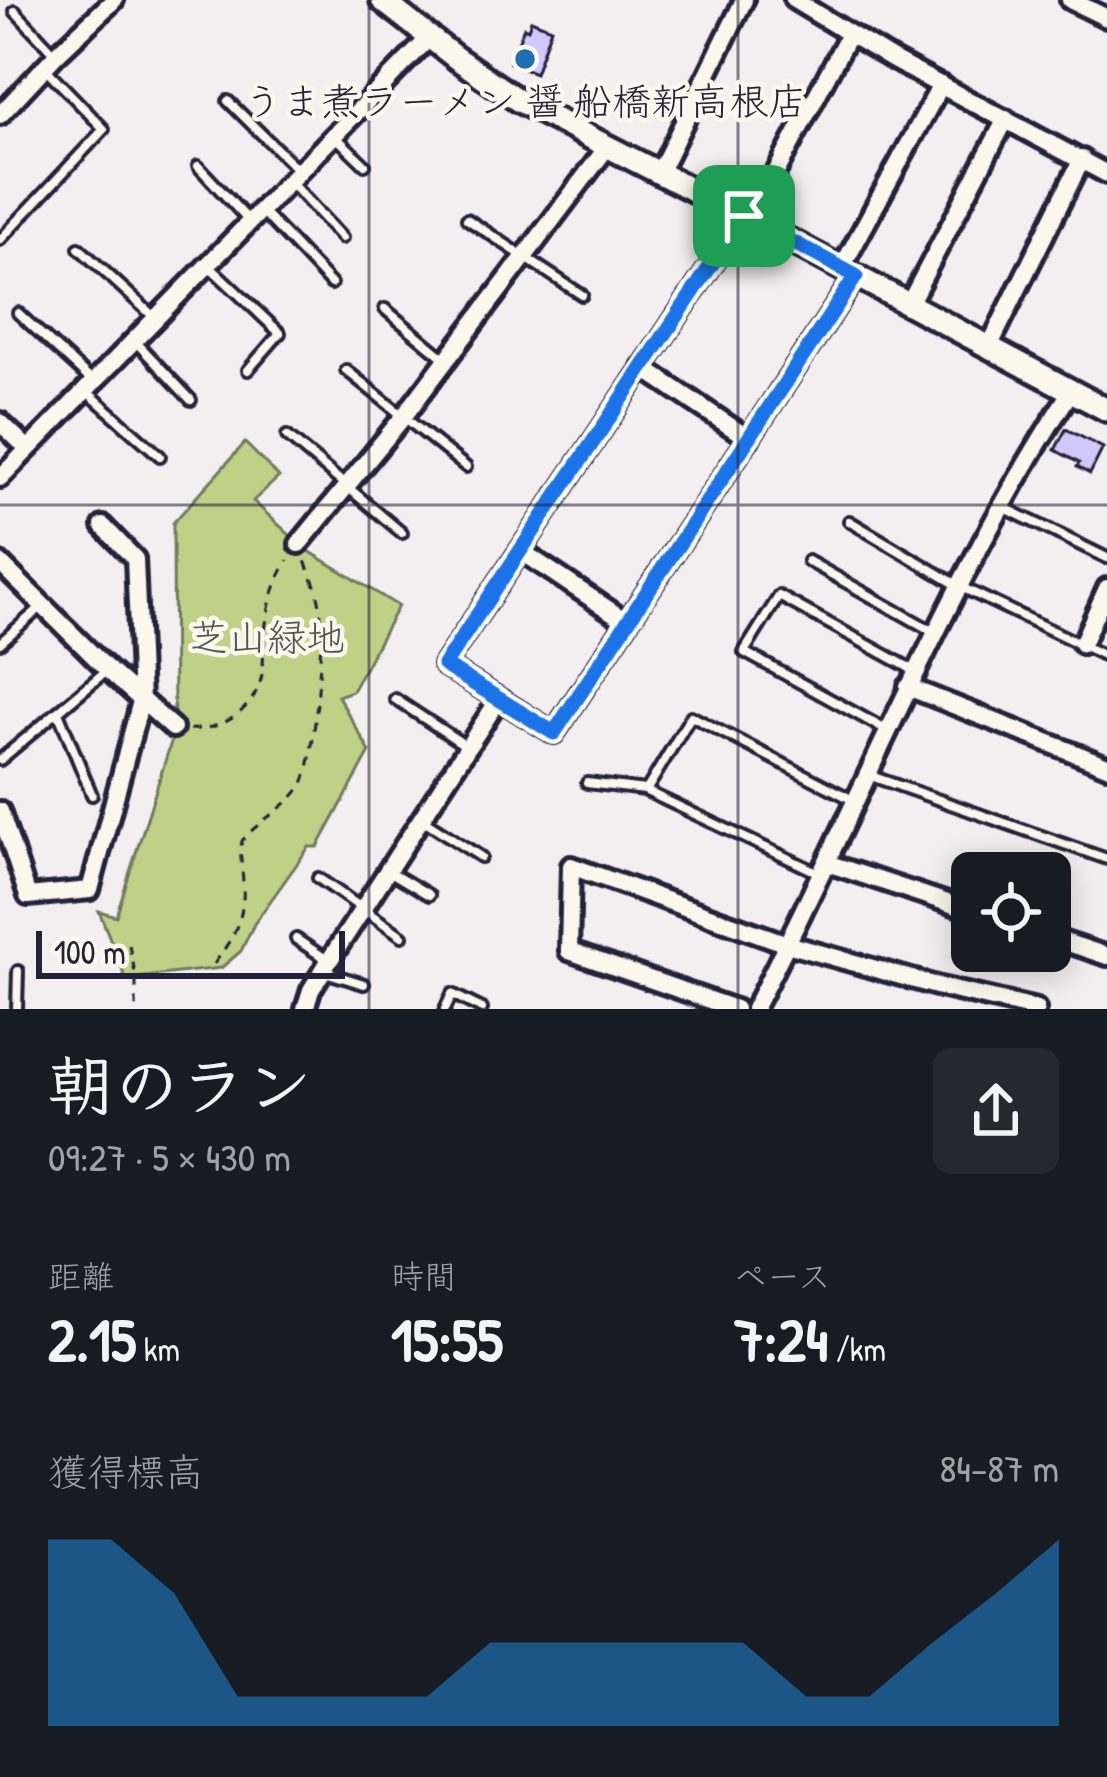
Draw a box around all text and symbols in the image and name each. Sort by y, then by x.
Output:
marker: うま煮ラーメン 醤 船橋新高根店 [512,46,538,72]
place label: うま煮ラーメン 醤 船橋新高根店 [243,74,807,127]
pin [693,165,795,267]
icon: arrive [711,183,777,249]
park label: 芝山緑地 [189,610,345,663]
map controls [951,852,1071,972]
button: locate [951,852,1071,972]
scale bar [36,925,345,978]
text: 100 m [54,930,126,974]
text: 朝のラン [48,1040,312,1130]
button: share [933,1048,1059,1174]
text: 09:27 · 5 × 430 m [48,1130,291,1183]
text: 距離 [48,1254,114,1298]
text: 時間 [391,1254,457,1298]
text: ペース [734,1254,831,1298]
text: 2.15 [48,1298,136,1380]
text: 15:55 [391,1298,503,1380]
text: 7:24 [734,1298,828,1380]
text: km [136,1327,180,1371]
text: /km [828,1327,886,1371]
text: 84–87 m [939,1441,1059,1494]
text: 獲得標高 [48,1445,204,1498]

